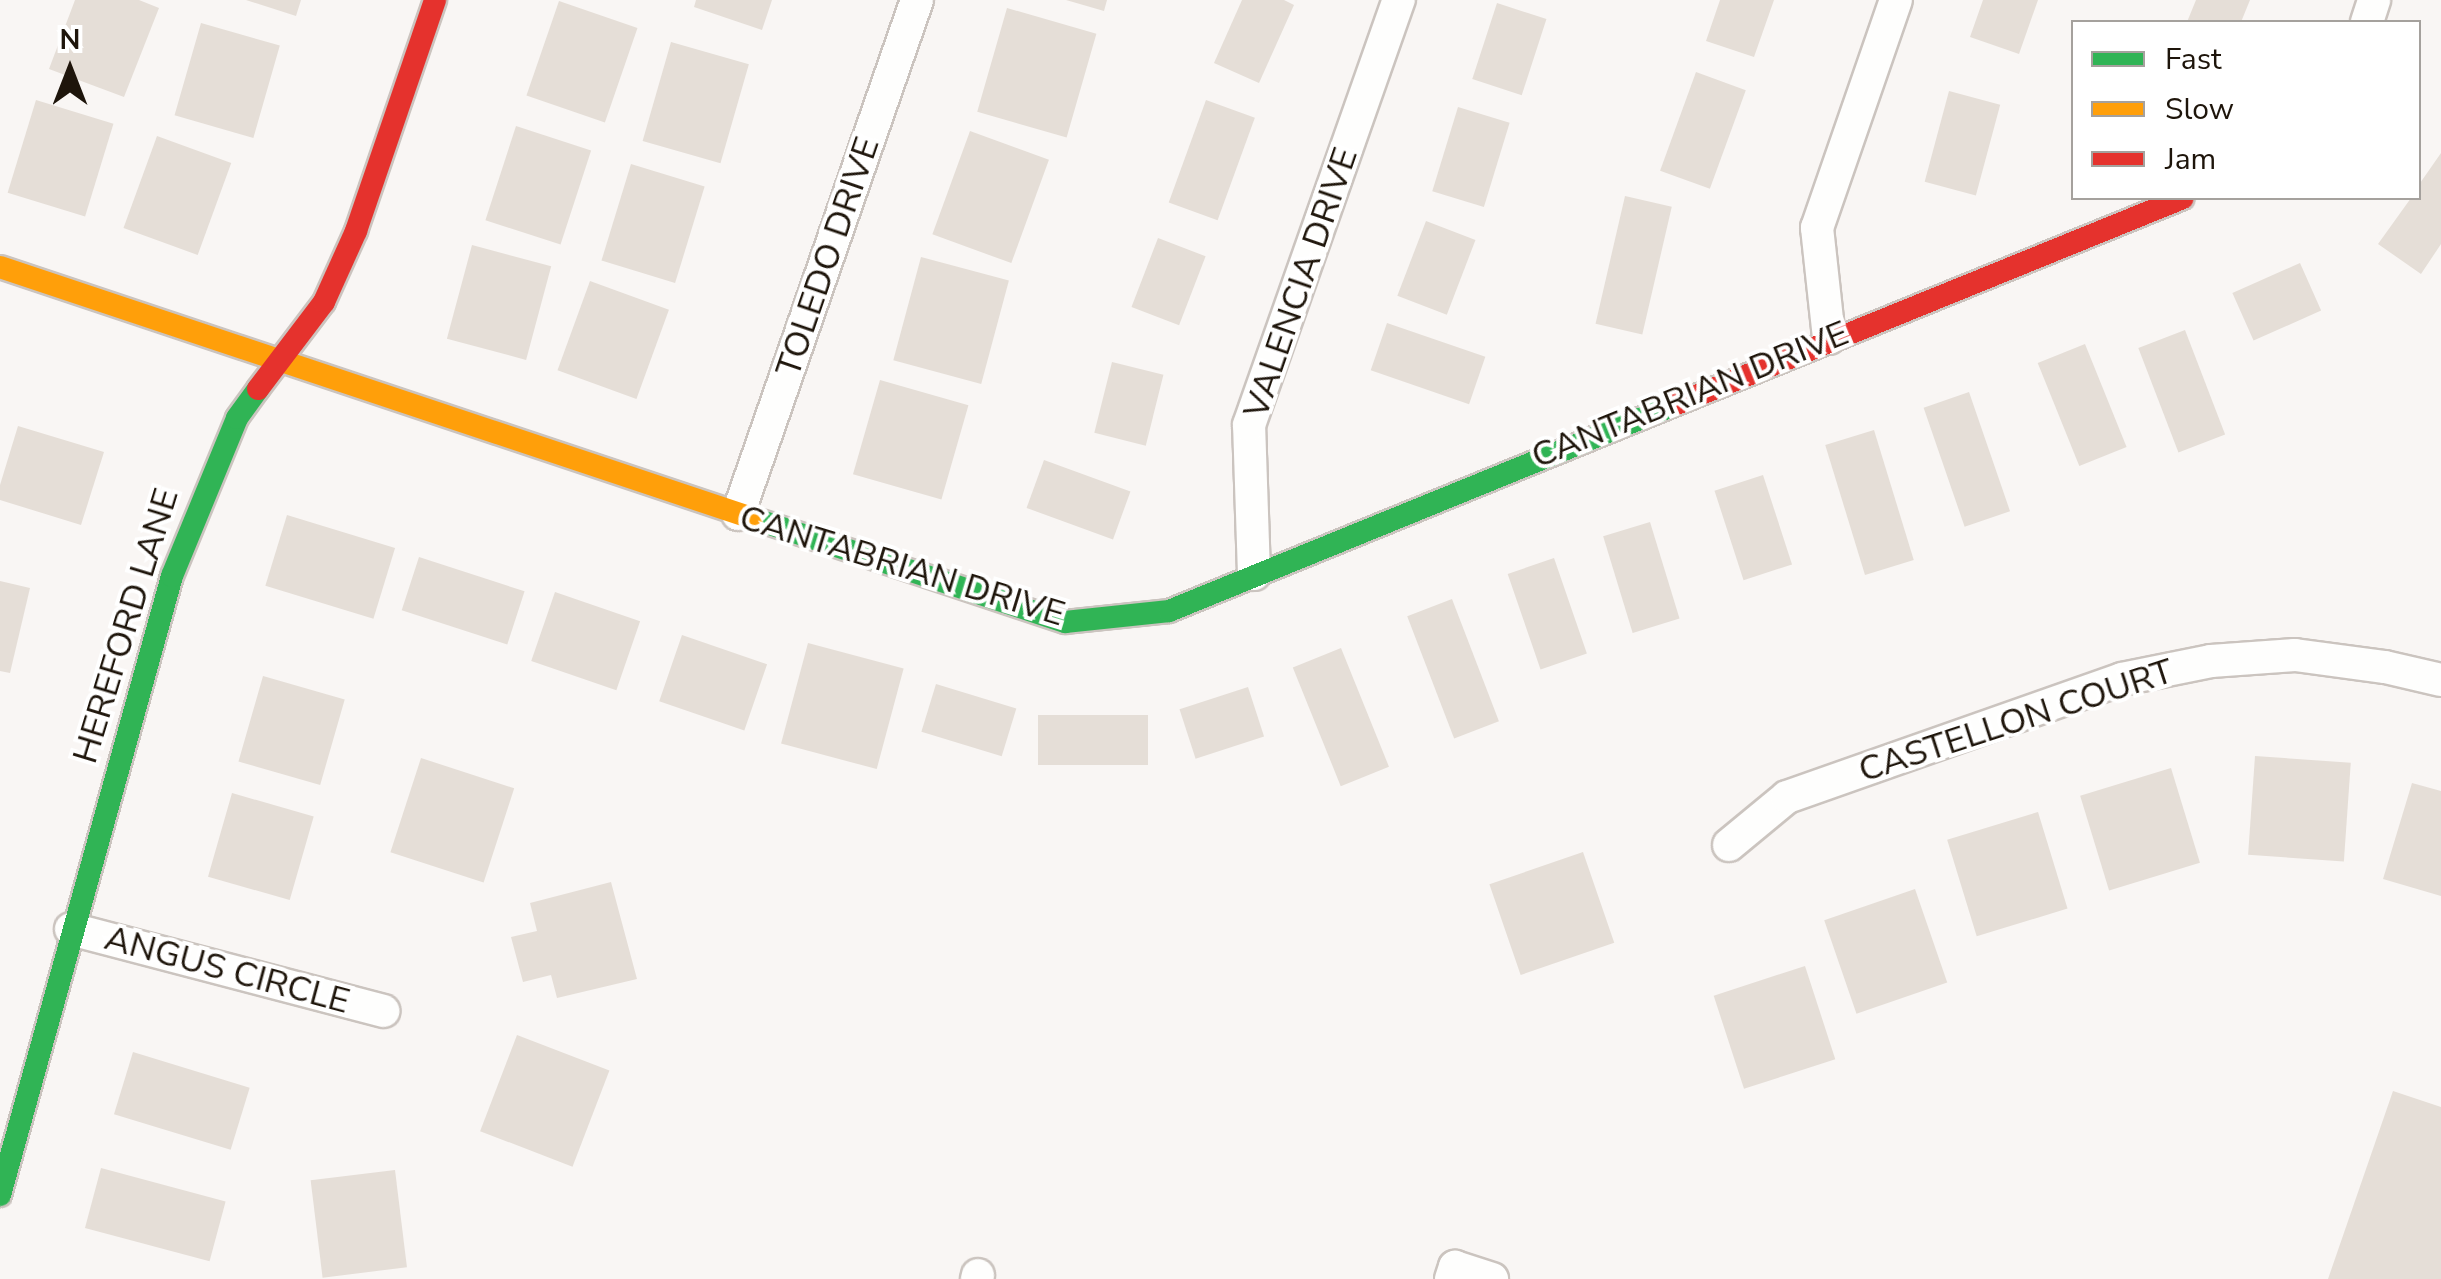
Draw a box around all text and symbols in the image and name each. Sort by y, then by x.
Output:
north arrow [20,20,120,120]
legend [2071,20,2421,200]
text: N [60,21,80,59]
text: Fast [2165,39,2222,80]
text: Slow [2165,89,2234,130]
street label: TOLEDO DRIVE [767,132,889,382]
text: Jam [2165,139,2216,180]
street label: VALENCIA DRIVE [1235,142,1367,424]
street label: CANTABRIAN DRIVE [1526,312,1854,478]
street label: HEREFORD LANE [64,484,188,768]
street label: CANTABRIAN DRIVE [734,497,1070,635]
street label: CASTELLON COURT [1853,650,2179,792]
street label: ANGUS CIRCLE [100,917,354,1023]

